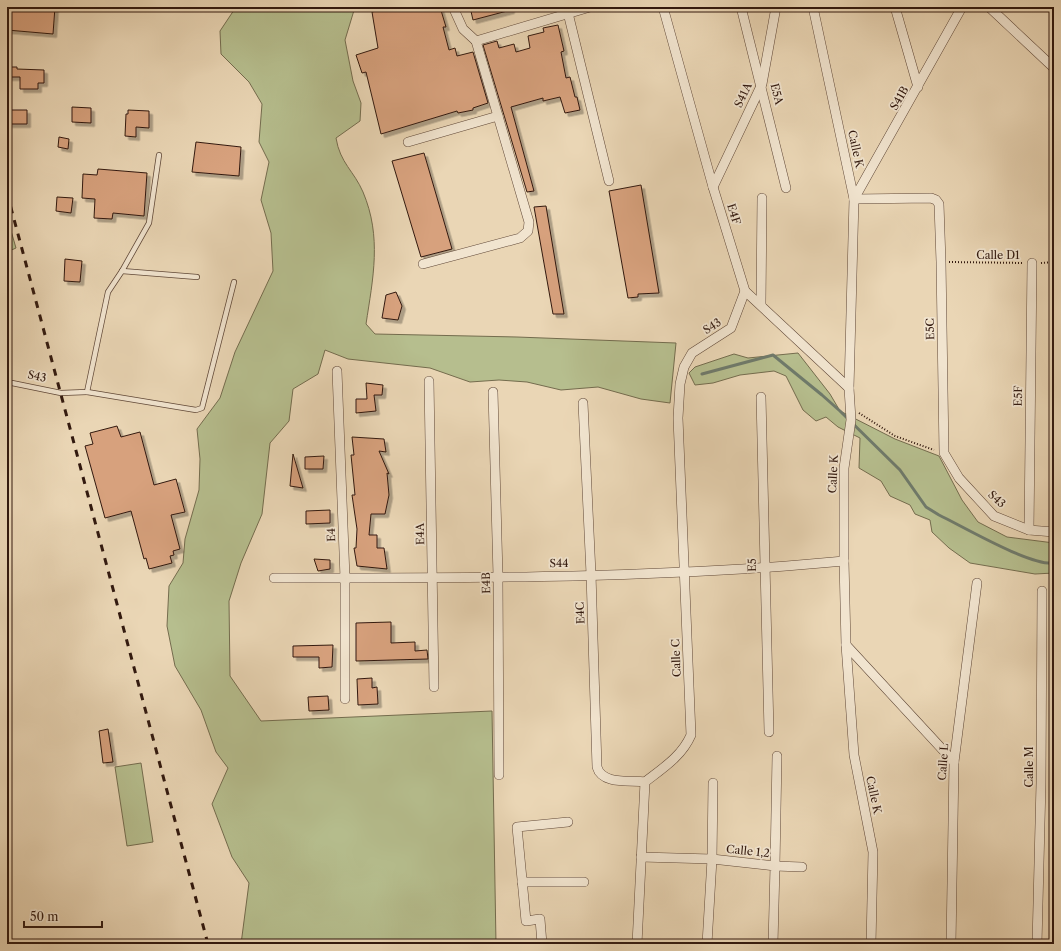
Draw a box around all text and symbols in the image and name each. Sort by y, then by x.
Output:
street label: S41A [731,79,755,110]
street label: E5A [768,82,787,107]
street label: S41B [887,83,912,112]
street label: Calle K [845,129,867,170]
street label: E4F [724,202,744,226]
street label: Calle D1 [976,248,1020,262]
street label: S43 [700,315,724,337]
street label: E5C [923,318,937,340]
street label: S43 [26,367,48,385]
street label: E5F [1011,386,1025,406]
street label: Calle K [825,454,841,494]
street label: S43 [985,487,1009,511]
street label: E4A [413,522,427,545]
street label: E4 [324,528,338,542]
street label: S44 [549,556,569,570]
street label: E5 [745,558,759,572]
street label: E4B [479,572,493,594]
street label: E4C [573,602,587,624]
street label: Calle C [668,639,684,677]
street label: Calle L [935,742,951,781]
street label: Calle M [1022,746,1036,788]
street label: Calle K [863,775,885,816]
street label: Calle 1,2 [726,842,770,860]
scale bar [24,903,102,929]
text: 50 m [30,909,59,924]

